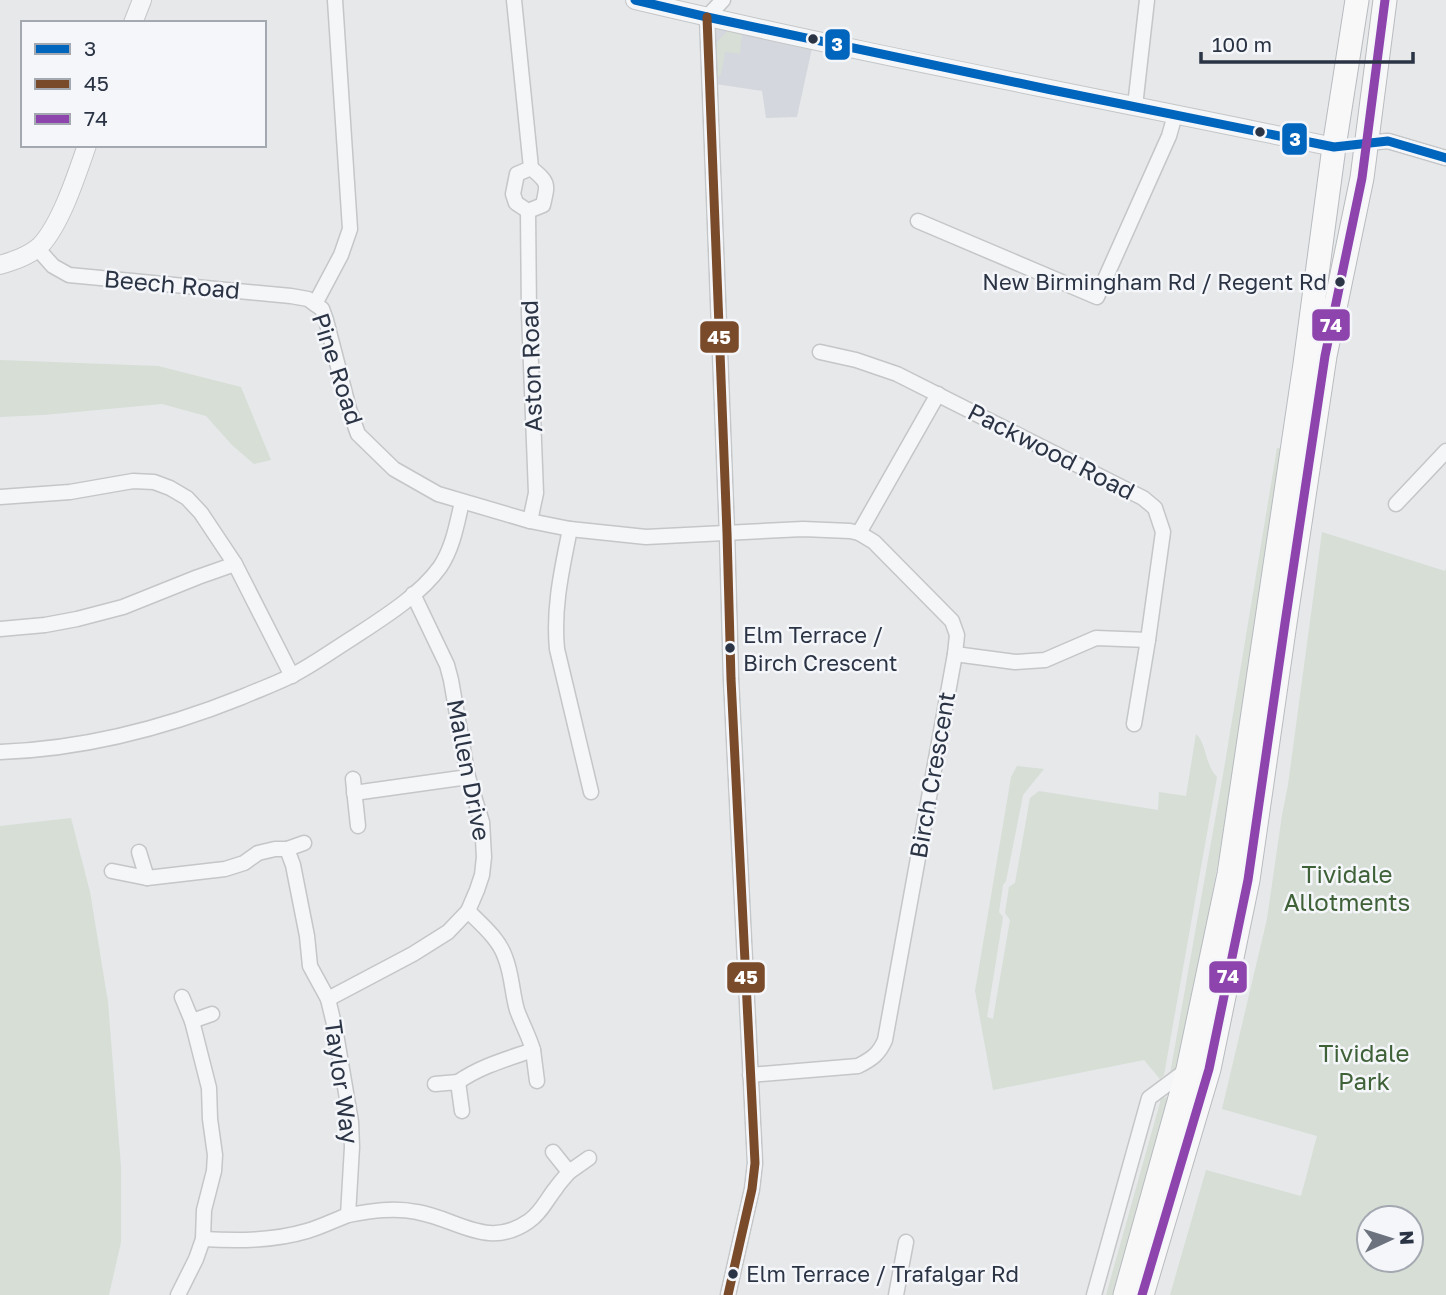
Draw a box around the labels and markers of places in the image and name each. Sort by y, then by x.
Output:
unlabelled marker [806,32,820,46]
unlabelled marker [1253,125,1267,139]
place label: New Birmingham Rd / Regent Rd [982,268,1327,295]
marker: New Birmingham Rd / Regent Rd [1333,275,1347,289]
place label: Elm Terrace / Birch Crescent [743,621,898,676]
marker: Elm Terrace / Birch Crescent [723,641,737,655]
place label: Elm Terrace / Trafalgar Rd [746,1260,1019,1287]
marker: Elm Terrace / Trafalgar Rd [726,1267,740,1281]

